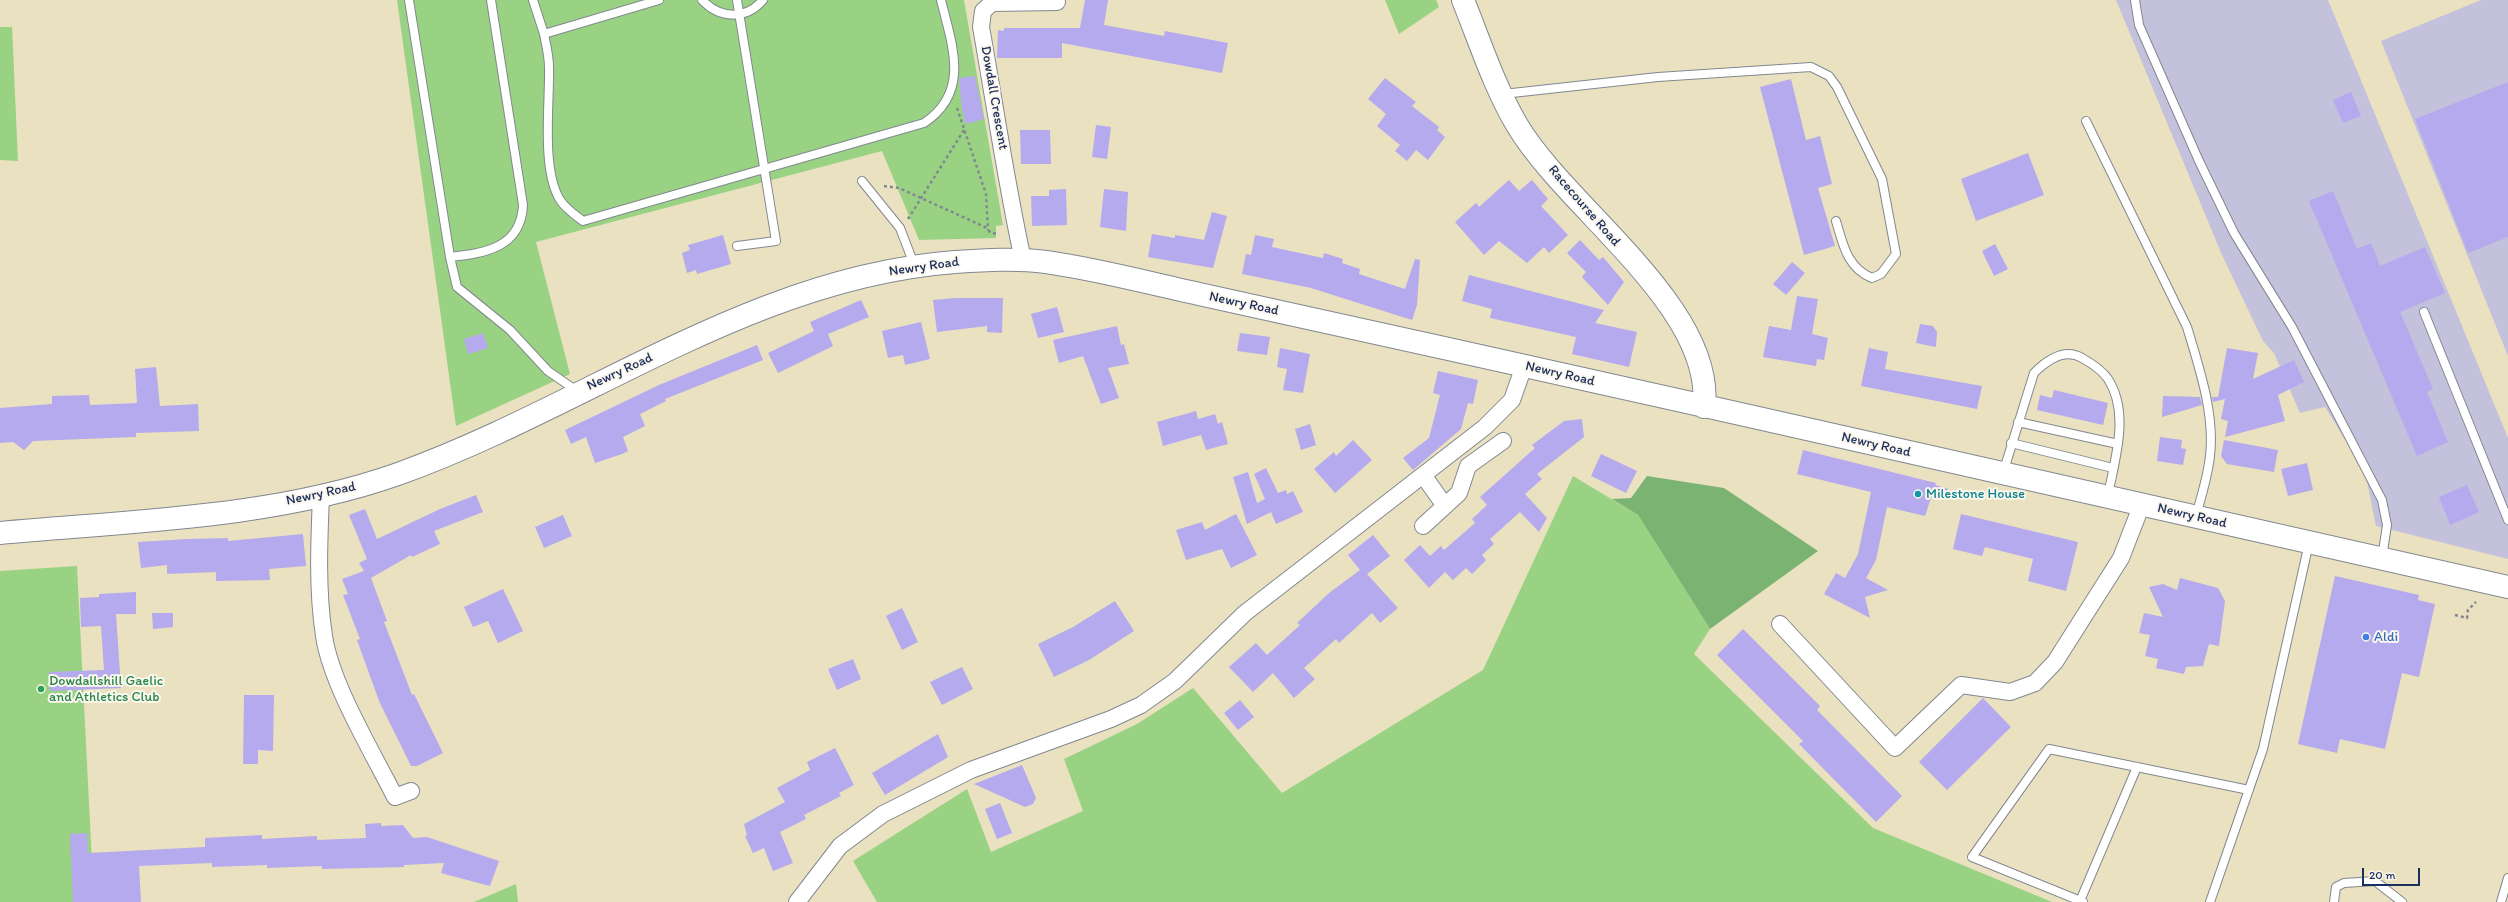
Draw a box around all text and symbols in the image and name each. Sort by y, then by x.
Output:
street label: Dowdall Crescent [977,45,1011,151]
street label: Racecourse Road [1544,162,1624,250]
street label: Newry Road [888,254,960,280]
street label: Newry Road [1208,288,1280,320]
street label: Newry Road [584,349,656,395]
street label: Newry Road [1524,358,1596,390]
street label: Newry Road [1840,429,1912,461]
street label: Newry Road [285,478,357,510]
place label: Milestone House [1926,486,2025,502]
marker: Milestone House [1913,489,1923,499]
street label: Newry Road [2156,500,2228,532]
place label: Aldi [2374,629,2398,645]
marker: Aldi [2361,632,2371,642]
place label: Dowdallshill Gaelic and Athletics Club [49,673,163,706]
marker: Dowdallshill Gaelic and Athletics Club [36,684,46,694]
scale bar [2364,860,2422,886]
text: 20 m [2369,868,2396,882]

